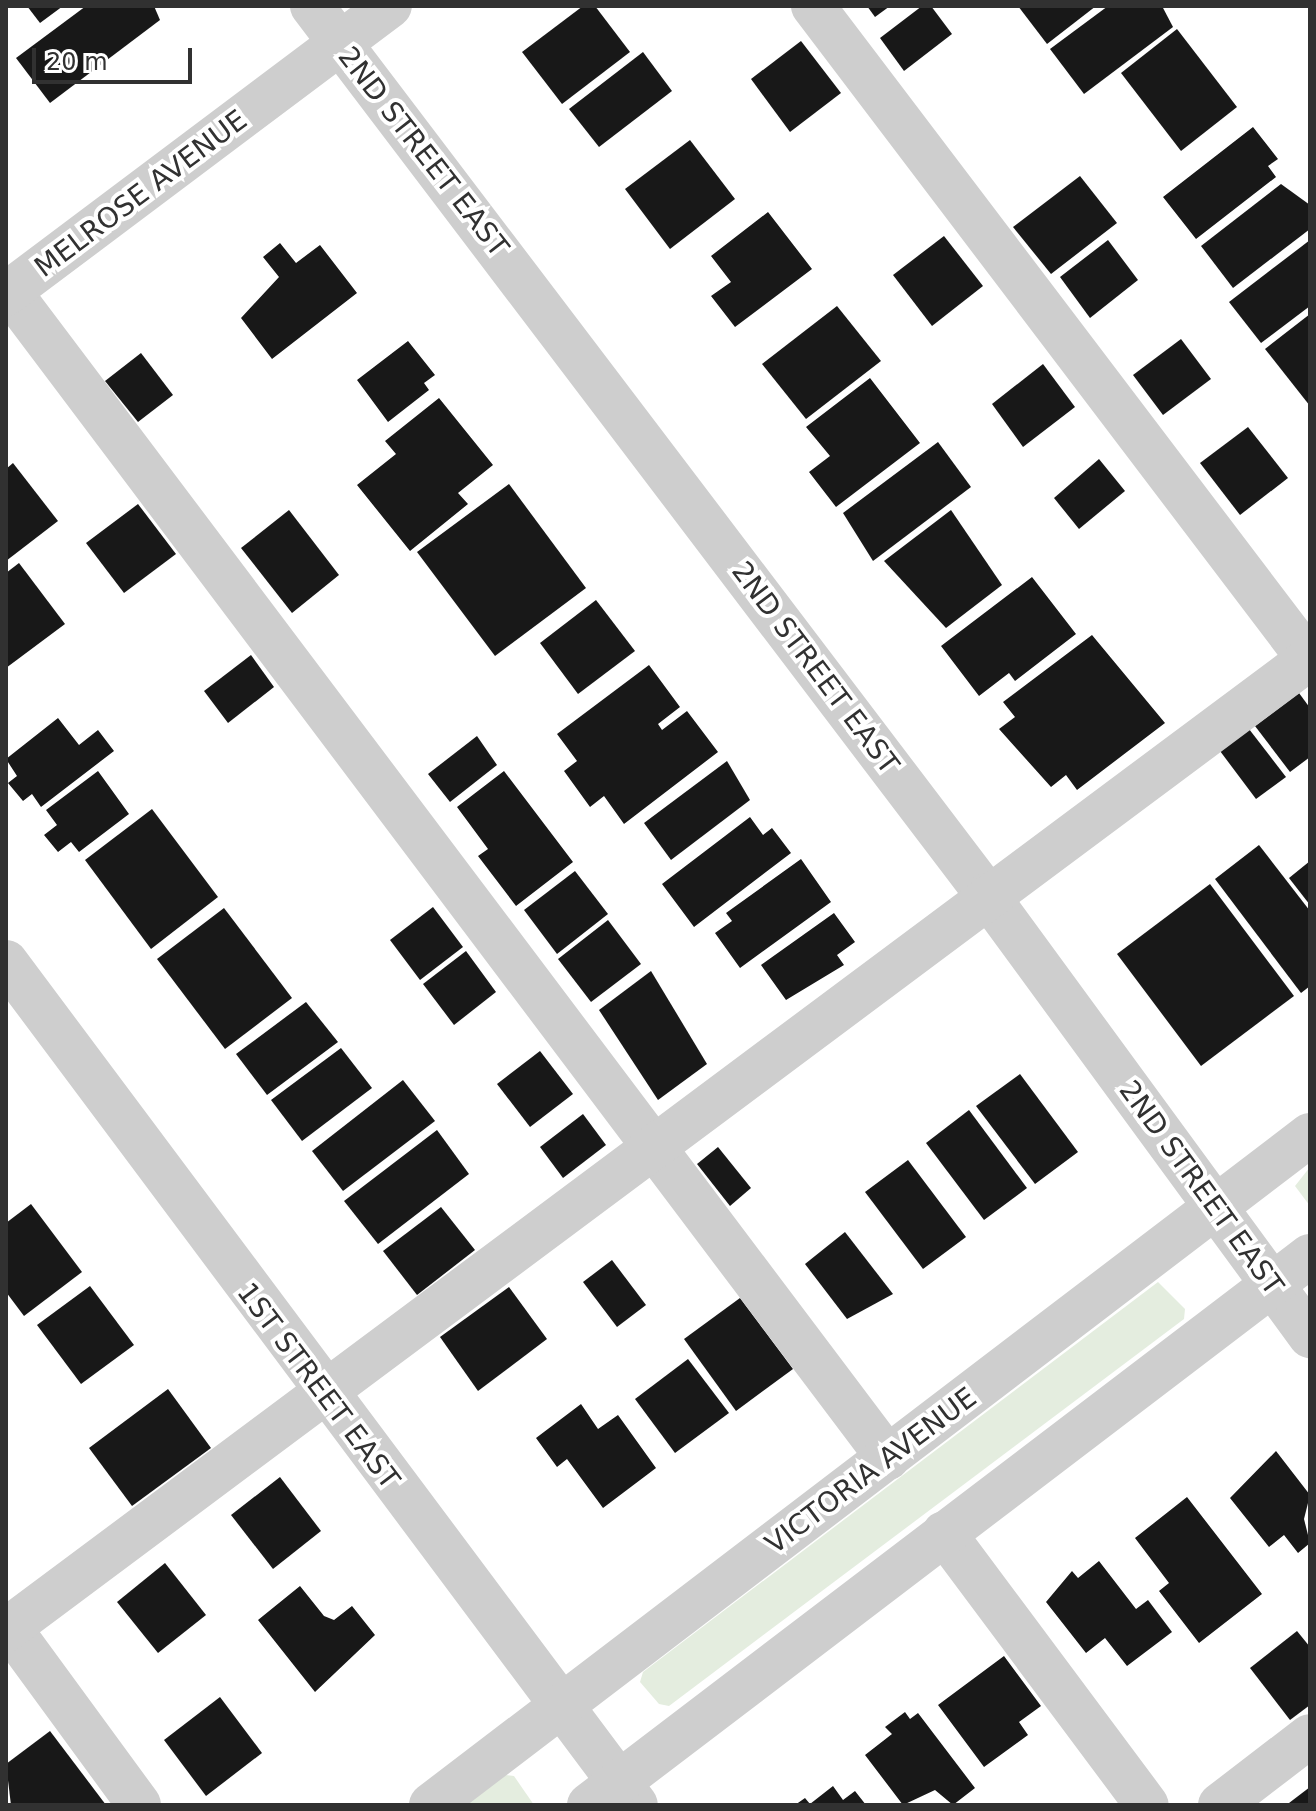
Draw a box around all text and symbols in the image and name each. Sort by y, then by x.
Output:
scale bar [36,32,196,82]
street label: 2ND STREET EAST [331,41,515,263]
text: 20 m [46,48,108,76]
street label: MELROSE AVENUE [28,103,254,285]
street label: 2ND STREET EAST [724,555,906,781]
street label: 2ND STREET EAST [1112,1074,1290,1302]
street label: 1ST STREET EAST [230,1276,406,1496]
street label: VICTORIA AVENUE [759,1381,983,1561]

